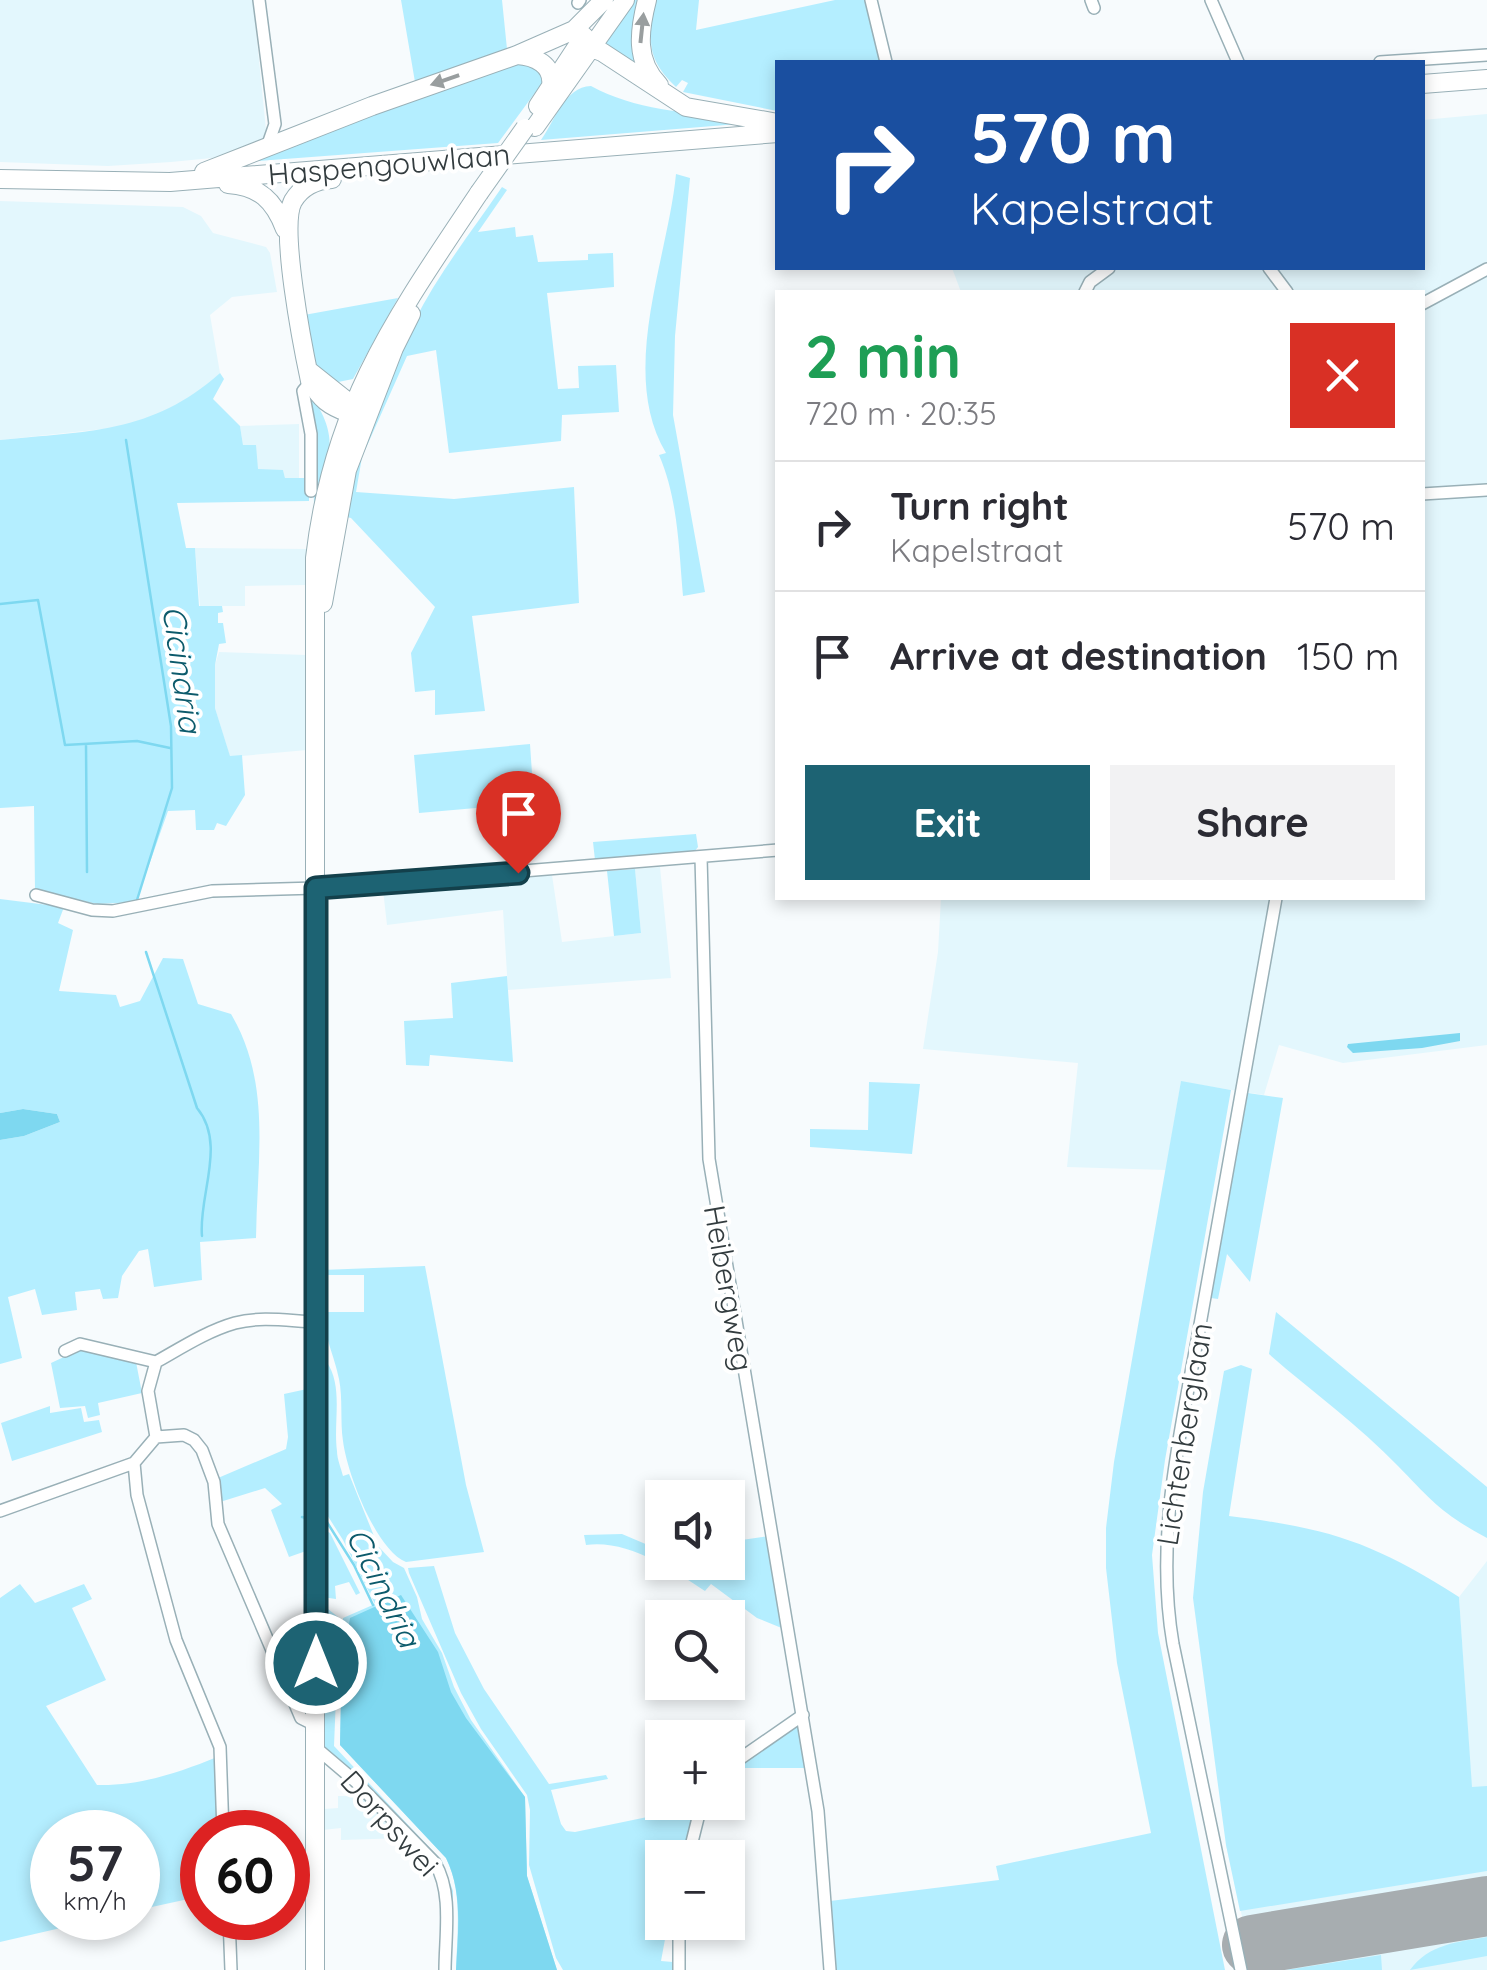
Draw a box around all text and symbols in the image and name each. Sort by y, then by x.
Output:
one-way arrow [635,11,651,43]
one-way arrow [429,74,459,89]
text: 570 m [970,93,1176,181]
icon: right [805,100,935,230]
street label: Haspengouwlaan [266,134,512,194]
text: Kapelstraat [970,180,1214,236]
text: 2 min [805,318,961,393]
button: close [1290,323,1395,428]
text: 720 m · 20:35 [805,393,997,433]
text: Turn right [890,482,1069,530]
icon: right [805,499,860,554]
text: 570 m [1287,502,1395,550]
text: Kapelstraat [890,530,1064,570]
water label: Cicindria [154,603,212,737]
icon: arrive [805,629,860,684]
text: Arrive at destination [890,632,1267,680]
text: 150 m [1297,632,1399,680]
button: Exit [805,765,1090,880]
button: Share [1110,765,1395,880]
pin [476,771,561,874]
icon: arrive [491,786,546,841]
street label: Heibergweg [696,1202,762,1374]
street label: Lichtenberglaan [1148,1320,1220,1548]
map controls [645,1480,745,1940]
button: sound [645,1480,745,1580]
water label: Cicindria [338,1521,431,1655]
button: search [645,1600,745,1700]
position arrow [264,1611,368,1715]
button: + [645,1720,745,1820]
street label: Dorpswei [332,1762,448,1884]
speed limit sign: 60 [180,1810,310,1940]
text: 57 [67,1831,123,1894]
button: − [645,1840,745,1940]
text: km/h [63,1885,127,1916]

